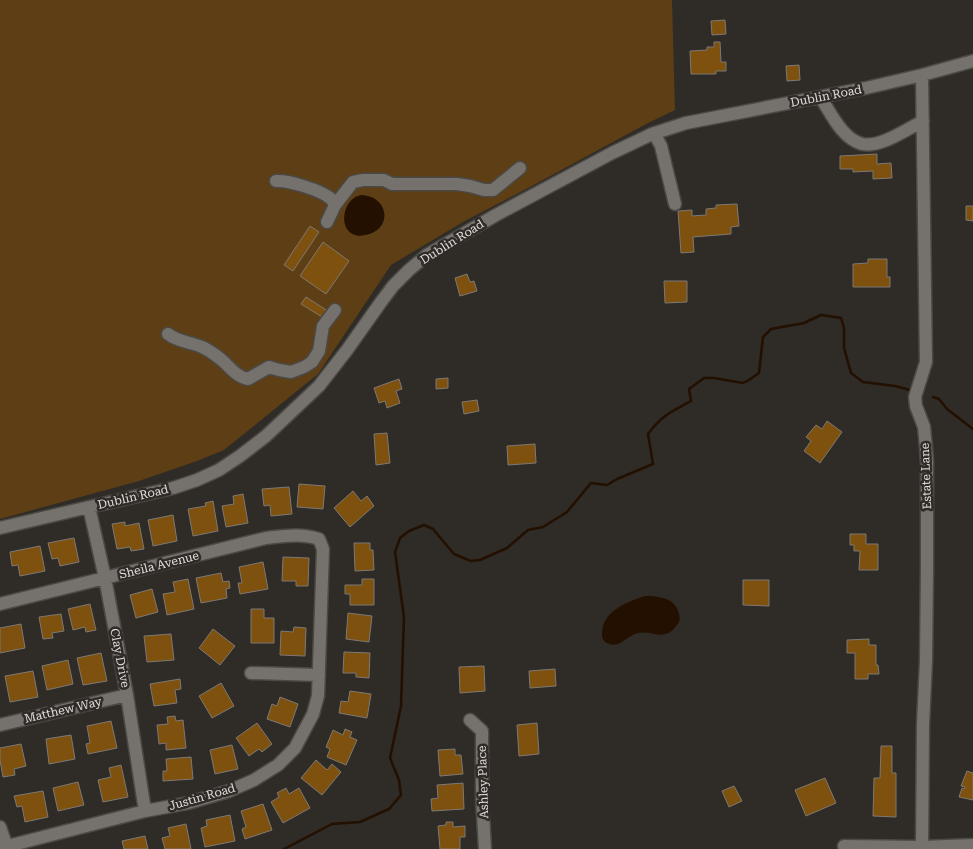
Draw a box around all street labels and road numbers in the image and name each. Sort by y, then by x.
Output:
street label: Dublin Road [789,82,863,110]
street label: Dublin Road [418,217,487,267]
street label: Estate Lane [918,442,934,510]
street label: Dublin Road [96,482,170,512]
street label: Sheila Avenue [118,548,201,582]
street label: Clay Drive [107,627,133,689]
street label: Matthew Way [23,694,104,726]
street label: Ashley Place [475,745,491,819]
street label: Justin Road [167,781,237,813]

